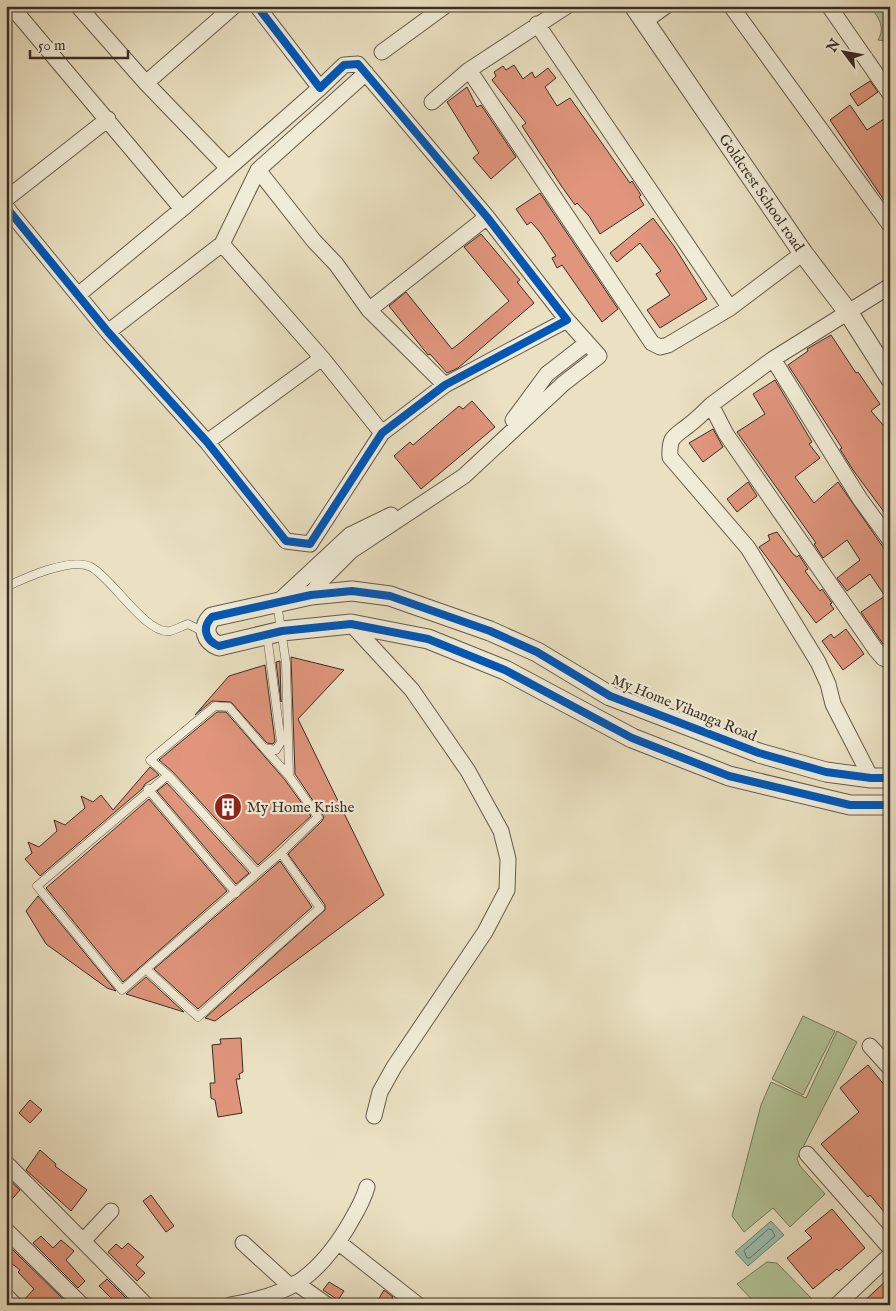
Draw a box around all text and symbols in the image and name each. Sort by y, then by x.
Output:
scale bar [30,28,128,60]
north arrow [818,28,868,78]
text: 50 m [38,36,66,55]
text: N [822,36,845,56]
street label: Goldcrest School road [715,130,809,256]
street label: My Home Vihanga Road [609,670,760,746]
building icon: My Home Krishe [213,792,243,822]
place label: My Home Krishe [247,798,354,817]

